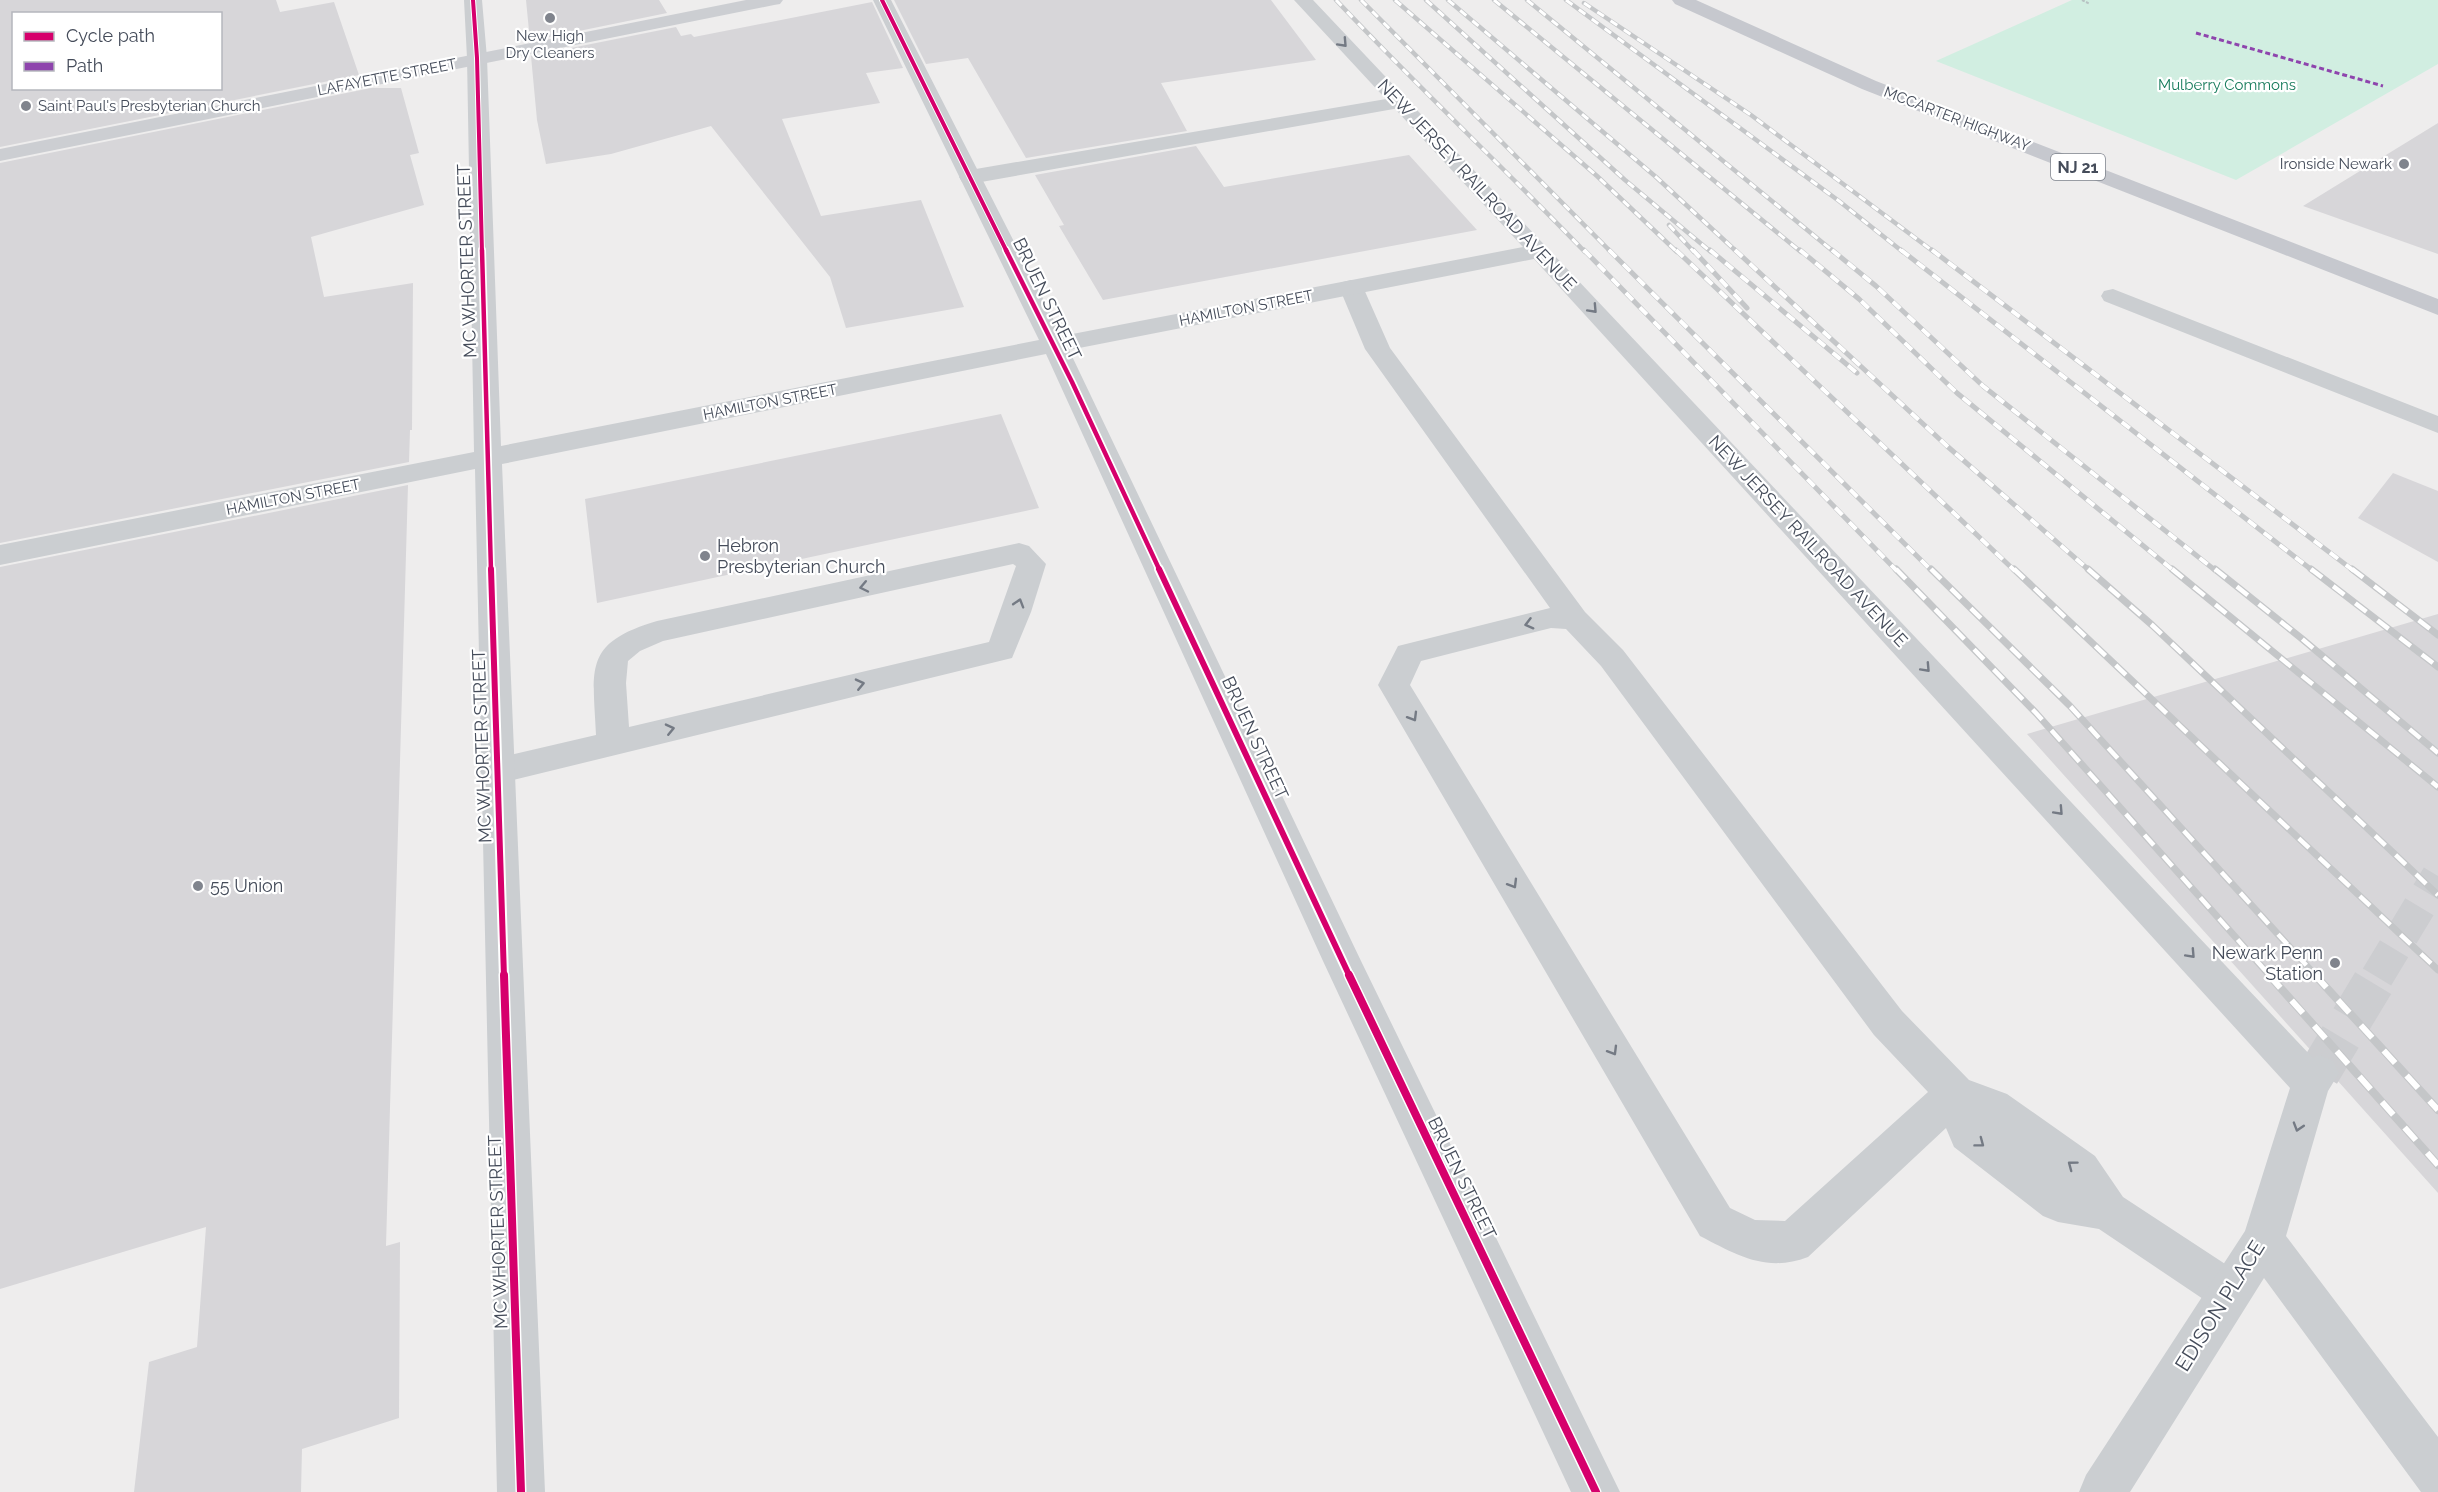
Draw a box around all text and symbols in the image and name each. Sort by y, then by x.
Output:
marker: New High Dry Cleaners [543,11,557,25]
legend [12,12,222,90]
text: Cycle path [66,25,155,46]
place label: New High Dry Cleaners [506,27,594,62]
one-way arrow [1336,36,1347,47]
text: Path [66,55,103,76]
street label: LAFAYETTE STREET [316,55,458,99]
street label: NEW JERSEY RAILROAD AVENUE [1374,75,1581,295]
park label: Mulberry Commons [2158,76,2296,94]
street label: MCCARTER HIGHWAY [1881,83,2033,155]
place label: Saint Paul's Presbyterian Church [38,97,261,115]
marker: Saint Paul's Presbyterian Church [19,99,33,113]
road number: NJ 21 [2051,154,2105,180]
place label: Ironside Newark [2280,155,2392,173]
marker: Ironside Newark [2397,157,2411,171]
street label: MC WHORTER STREET [453,164,480,358]
street label: BRUEN STREET [1009,234,1086,363]
street label: HAMILTON STREET [1178,286,1314,330]
one-way arrow [1586,302,1597,313]
street label: HAMILTON STREET [702,380,838,424]
street label: NEW JERSEY RAILROAD AVENUE [1705,431,1912,651]
street label: HAMILTON STREET [225,475,361,519]
place label: Hebron Presbyterian Church [717,535,886,577]
marker: Hebron Presbyterian Church [698,549,712,563]
one-way arrow [859,579,869,592]
one-way arrow [1012,598,1024,609]
one-way arrow [1524,617,1534,630]
street label: MC WHORTER STREET [468,649,495,843]
one-way arrow [1919,661,1930,671]
street label: BRUEN STREET [1218,673,1293,803]
one-way arrow [855,679,865,692]
one-way arrow [1405,711,1417,721]
one-way arrow [665,724,675,737]
one-way arrow [2052,804,2063,814]
place label: 55 Union [210,875,283,896]
one-way arrow [1506,878,1517,888]
marker: 55 Union [191,879,205,893]
place label: Newark Penn Station [2212,942,2323,984]
one-way arrow [2184,947,2195,957]
marker: Newark Penn Station [2328,956,2342,970]
one-way arrow [1606,1045,1618,1055]
street label: BRUEN STREET [1424,1113,1501,1242]
one-way arrow [2293,1121,2305,1132]
street label: MC WHORTER STREET [484,1135,511,1329]
one-way arrow [1973,1136,1984,1147]
one-way arrow [2068,1161,2079,1172]
street label: EDISON PLACE [2169,1236,2270,1376]

